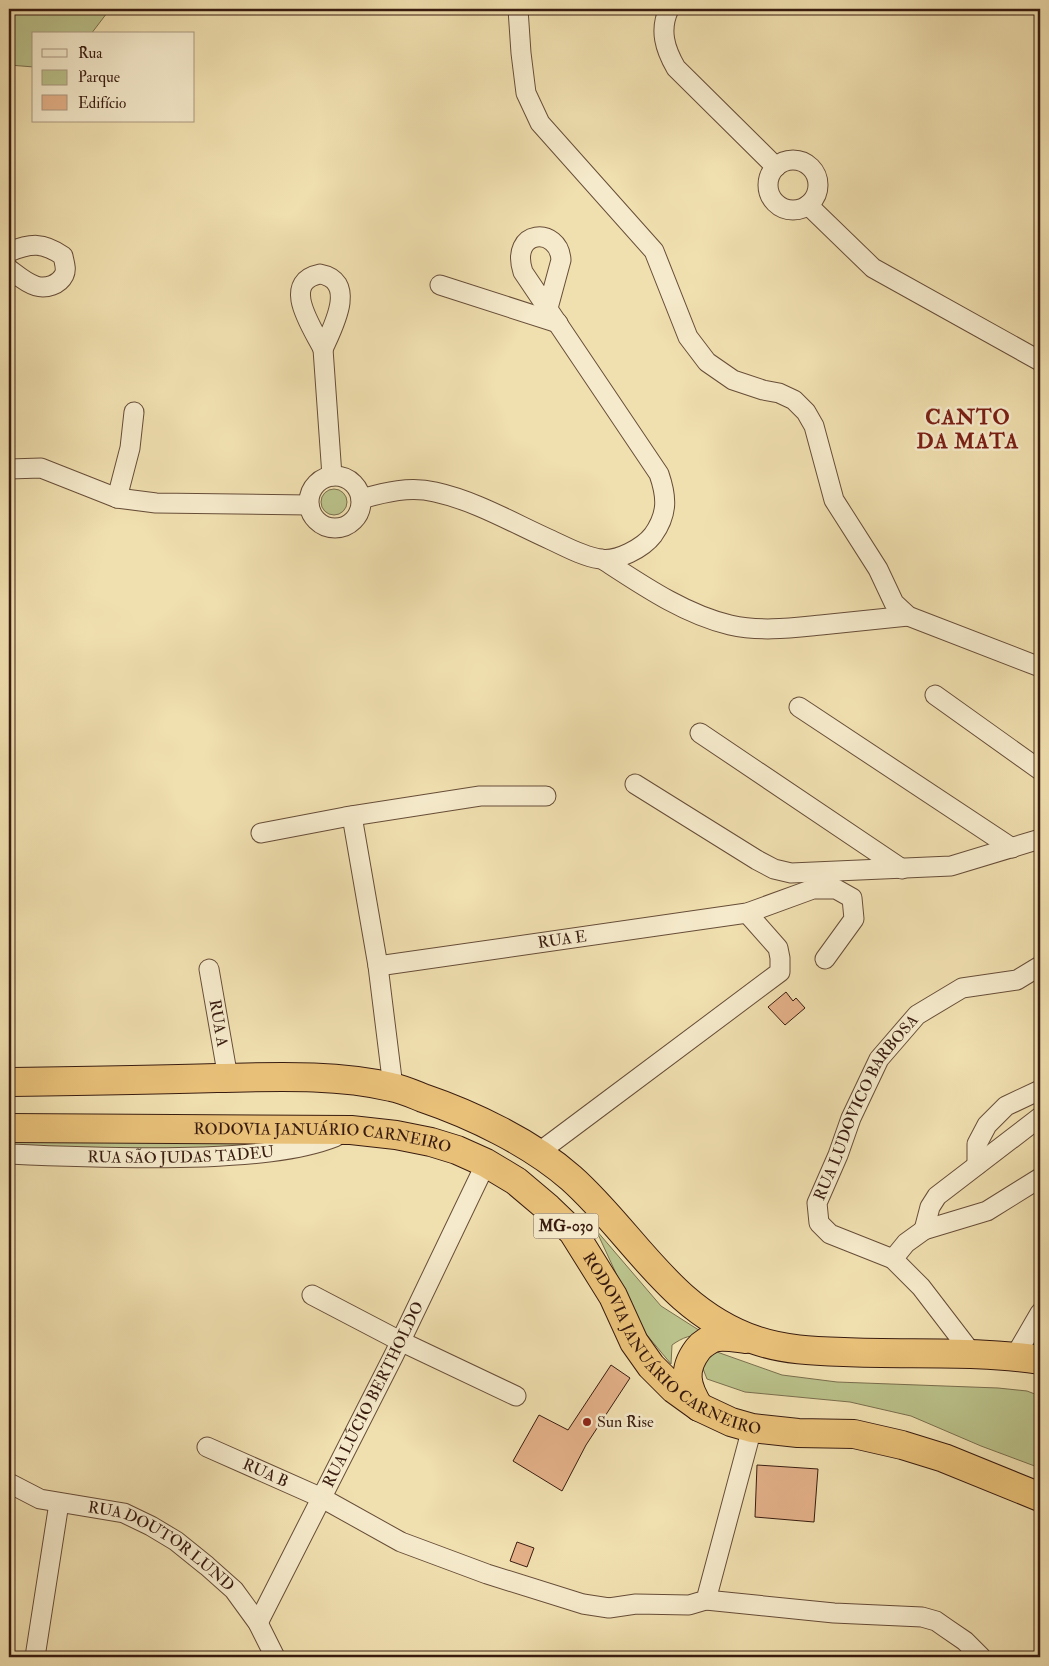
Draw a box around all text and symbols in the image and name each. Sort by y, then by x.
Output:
legend [32,32,195,122]
text: Rua [78,44,103,63]
text: Parque [78,68,120,87]
text: Edifício [78,94,126,113]
district label: CANTO DA MATA [917,404,1019,455]
street label: RUA E [536,926,588,953]
street label: RUA A [204,998,232,1048]
street label: RUA LUDOVICO BARBOSA [809,1011,923,1203]
street label: RODOVIA JANUÁRIO CARNEIRO [193,1119,454,1158]
street label: RUA SÃO JUDAS TADEU [87,1141,276,1169]
road number: MG-030 [534,1214,598,1238]
street label: RODOVIA JANUÁRIO CARNEIRO [578,1249,762,1439]
street label: RUA LÚCIO BERTHOLDO [319,1298,428,1491]
place label: Sun Rise [597,1412,654,1432]
marker: Sun Rise [581,1416,593,1428]
street label: RUA B [240,1454,292,1492]
street label: RUA DOUTOR LUND [86,1497,239,1596]

